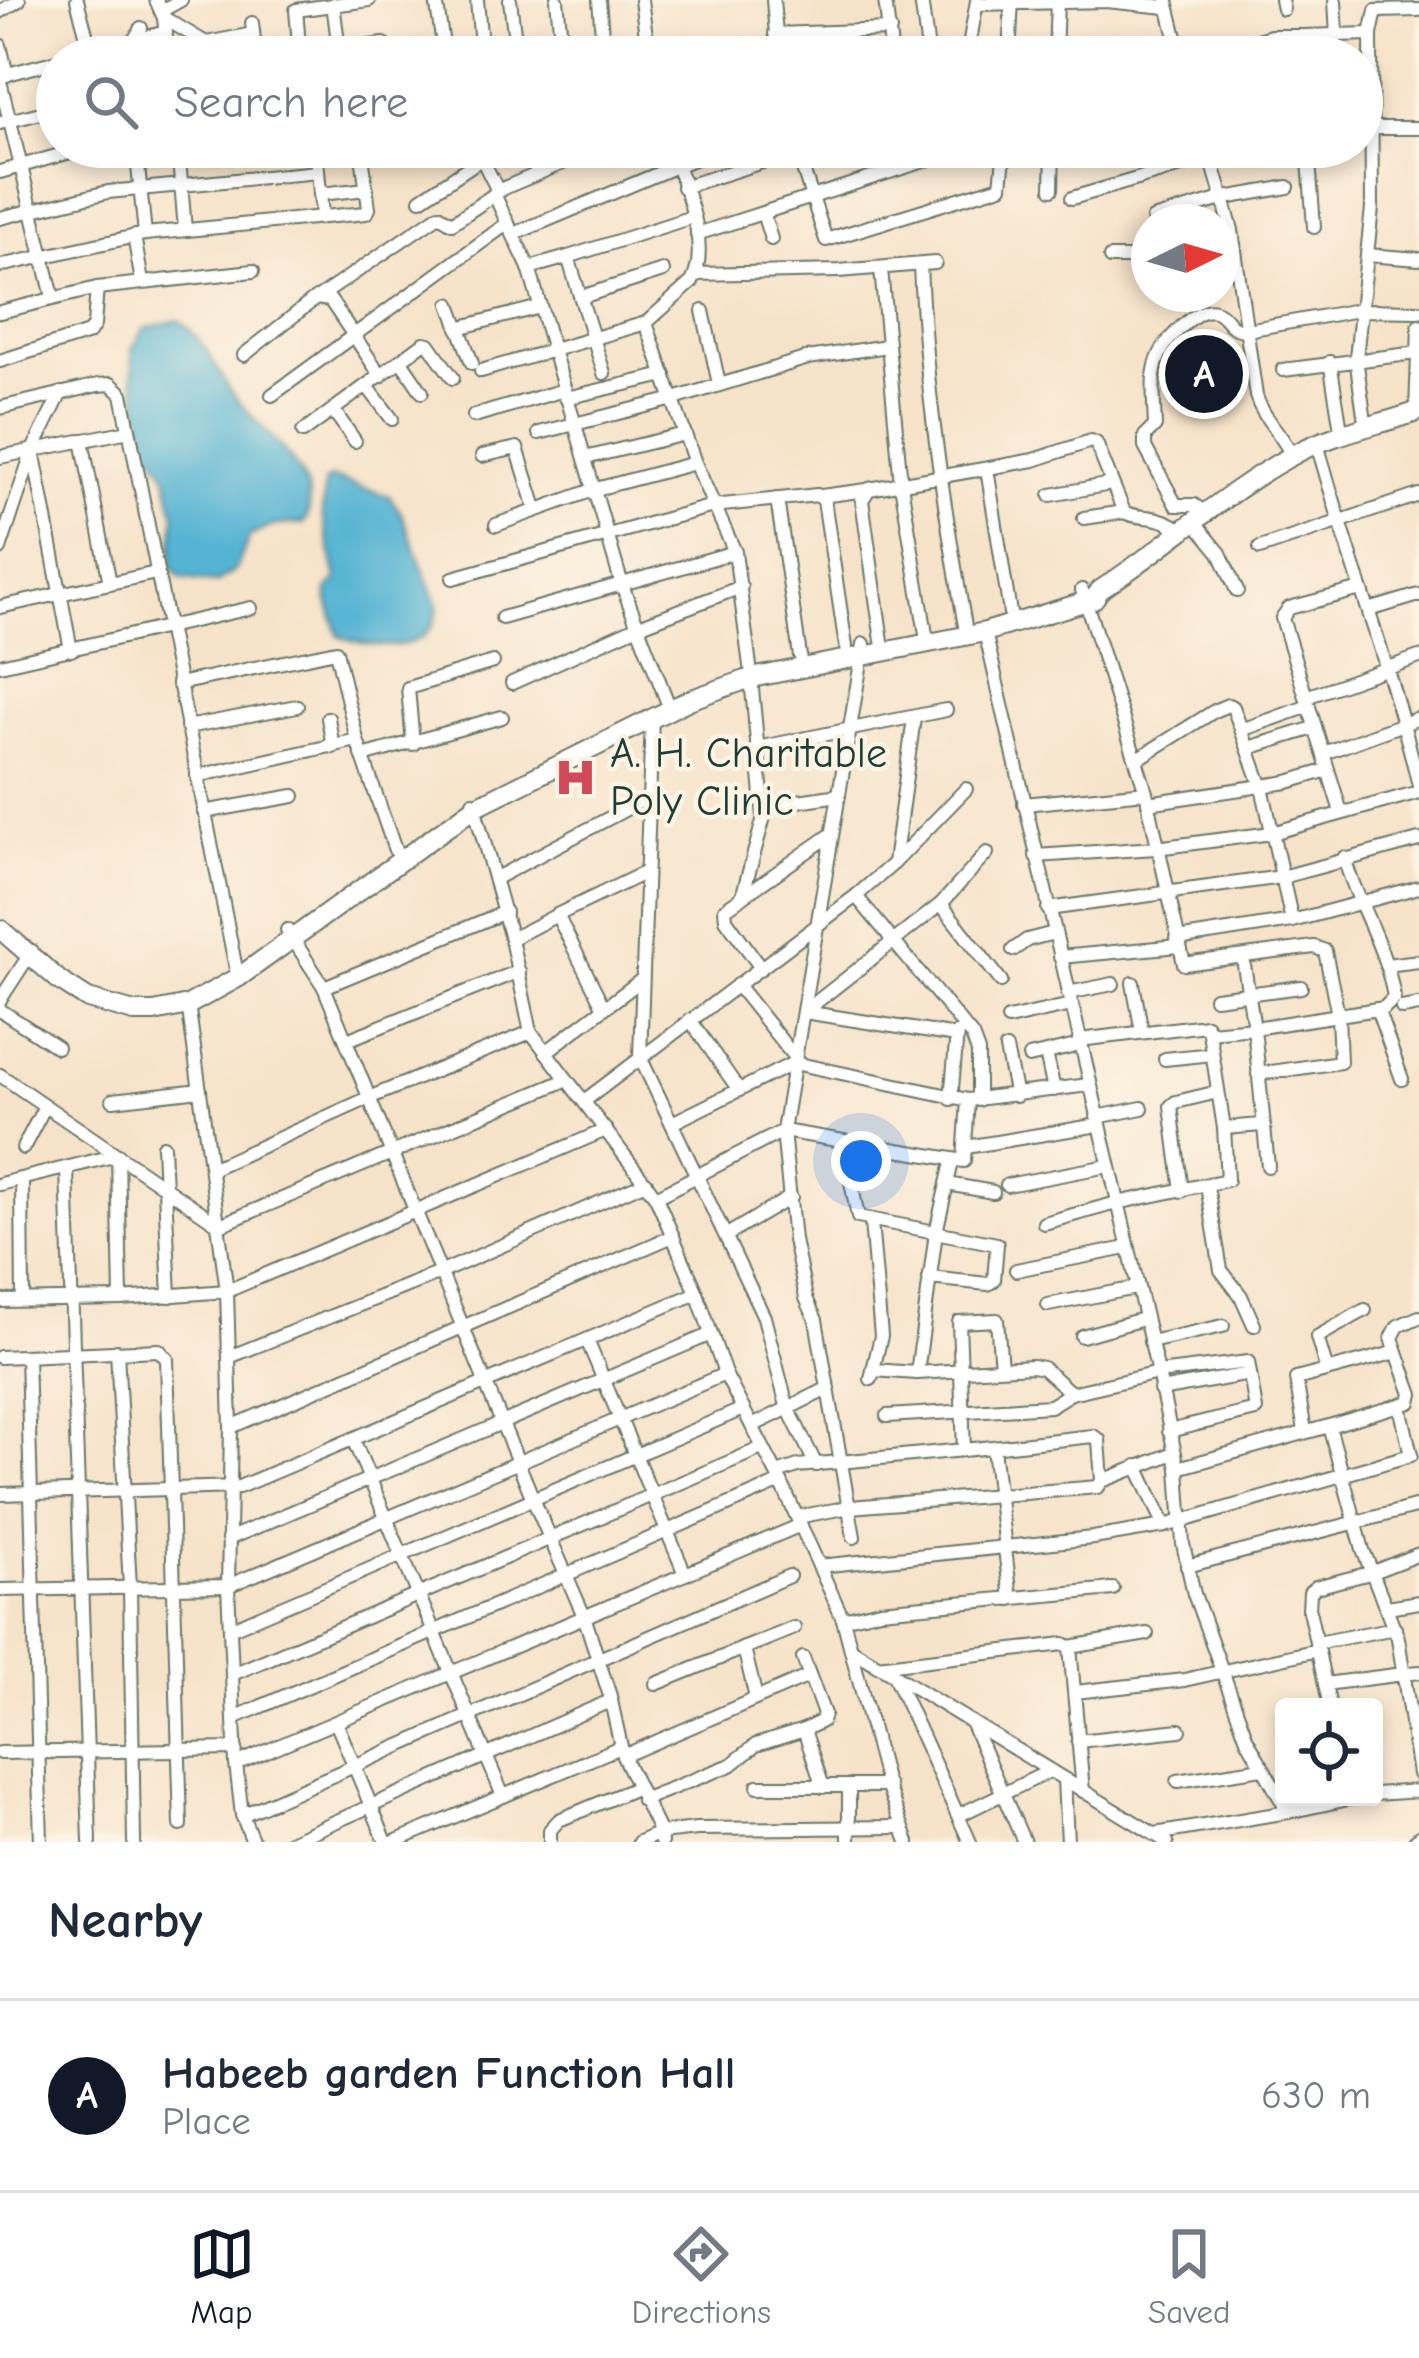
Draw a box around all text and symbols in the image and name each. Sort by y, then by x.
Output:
search box [36,36,1383,168]
icon: search [78,69,144,135]
text: Search here [174,76,408,128]
north arrow [1131,204,1239,312]
pin: A [1165,329,1243,419]
place label: A. H. Charitable Poly Clinic [610,729,887,826]
hospital icon: A. H. Charitable Poly Clinic [553,754,599,800]
your location [831,1131,891,1191]
map controls [1275,1698,1383,1806]
button: locate [1275,1698,1383,1806]
text: Nearby [48,1891,202,1950]
text: Habeeb garden Function Hall [162,2047,735,2099]
text: A [76,2073,98,2118]
text: 630 m [1261,2073,1371,2118]
text: Place [162,2099,251,2144]
tab: Map [189,2221,255,2331]
tab: Directions [632,2221,771,2331]
tab: Saved [1148,2221,1230,2331]

